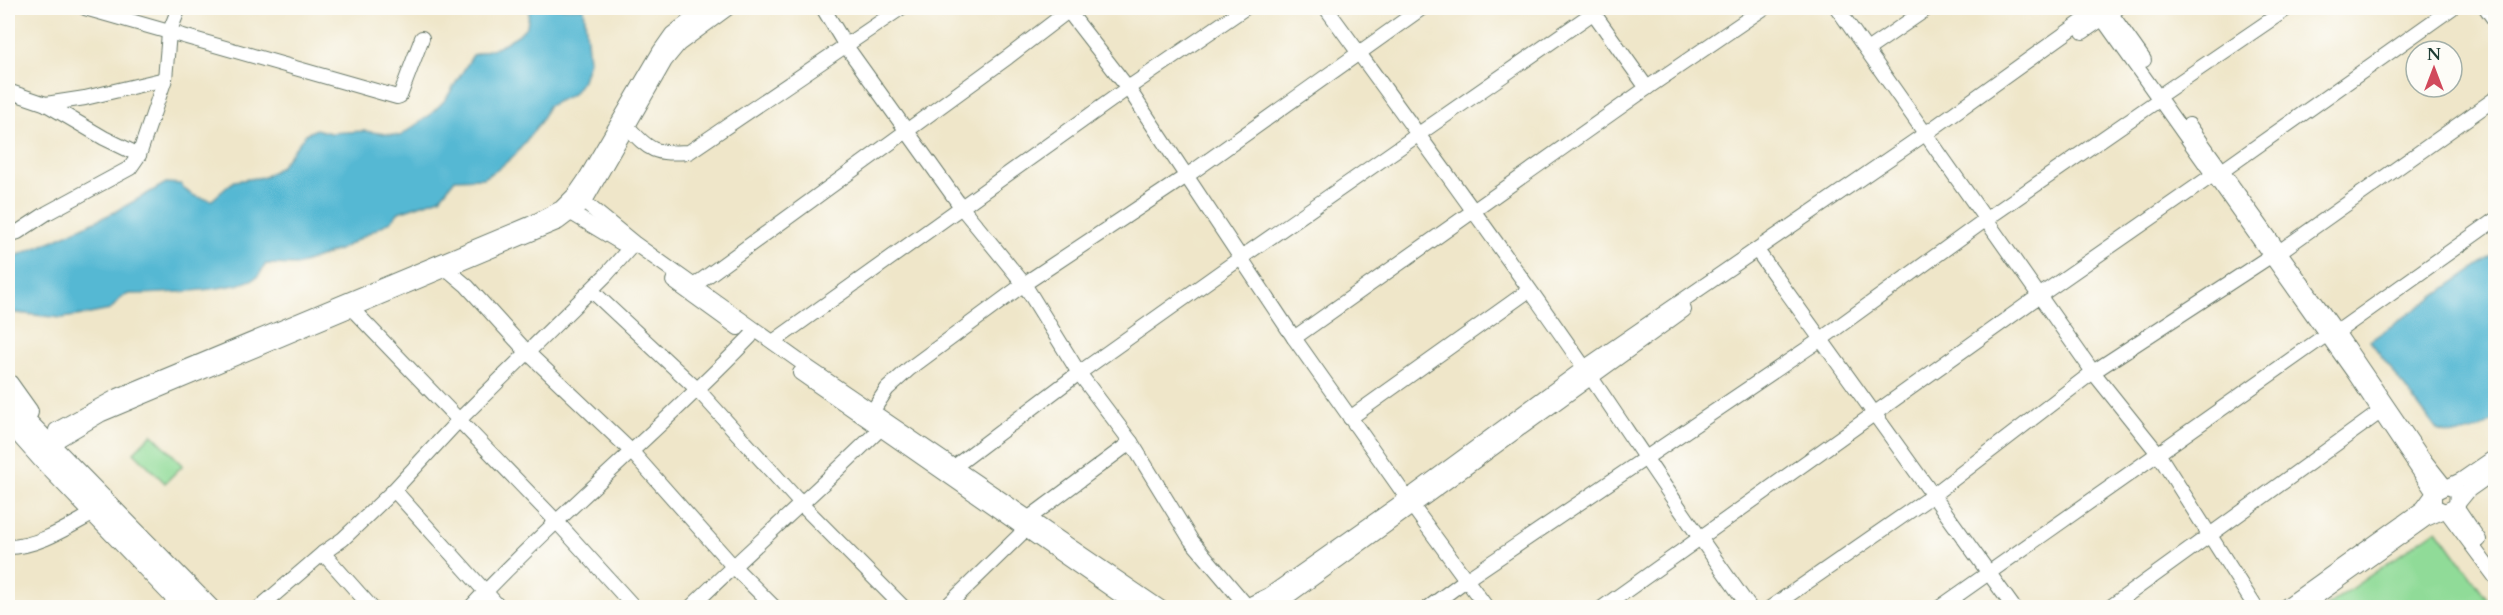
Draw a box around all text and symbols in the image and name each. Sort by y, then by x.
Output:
north arrow [2404,39,2464,99]
text: N [2427,44,2441,66]

